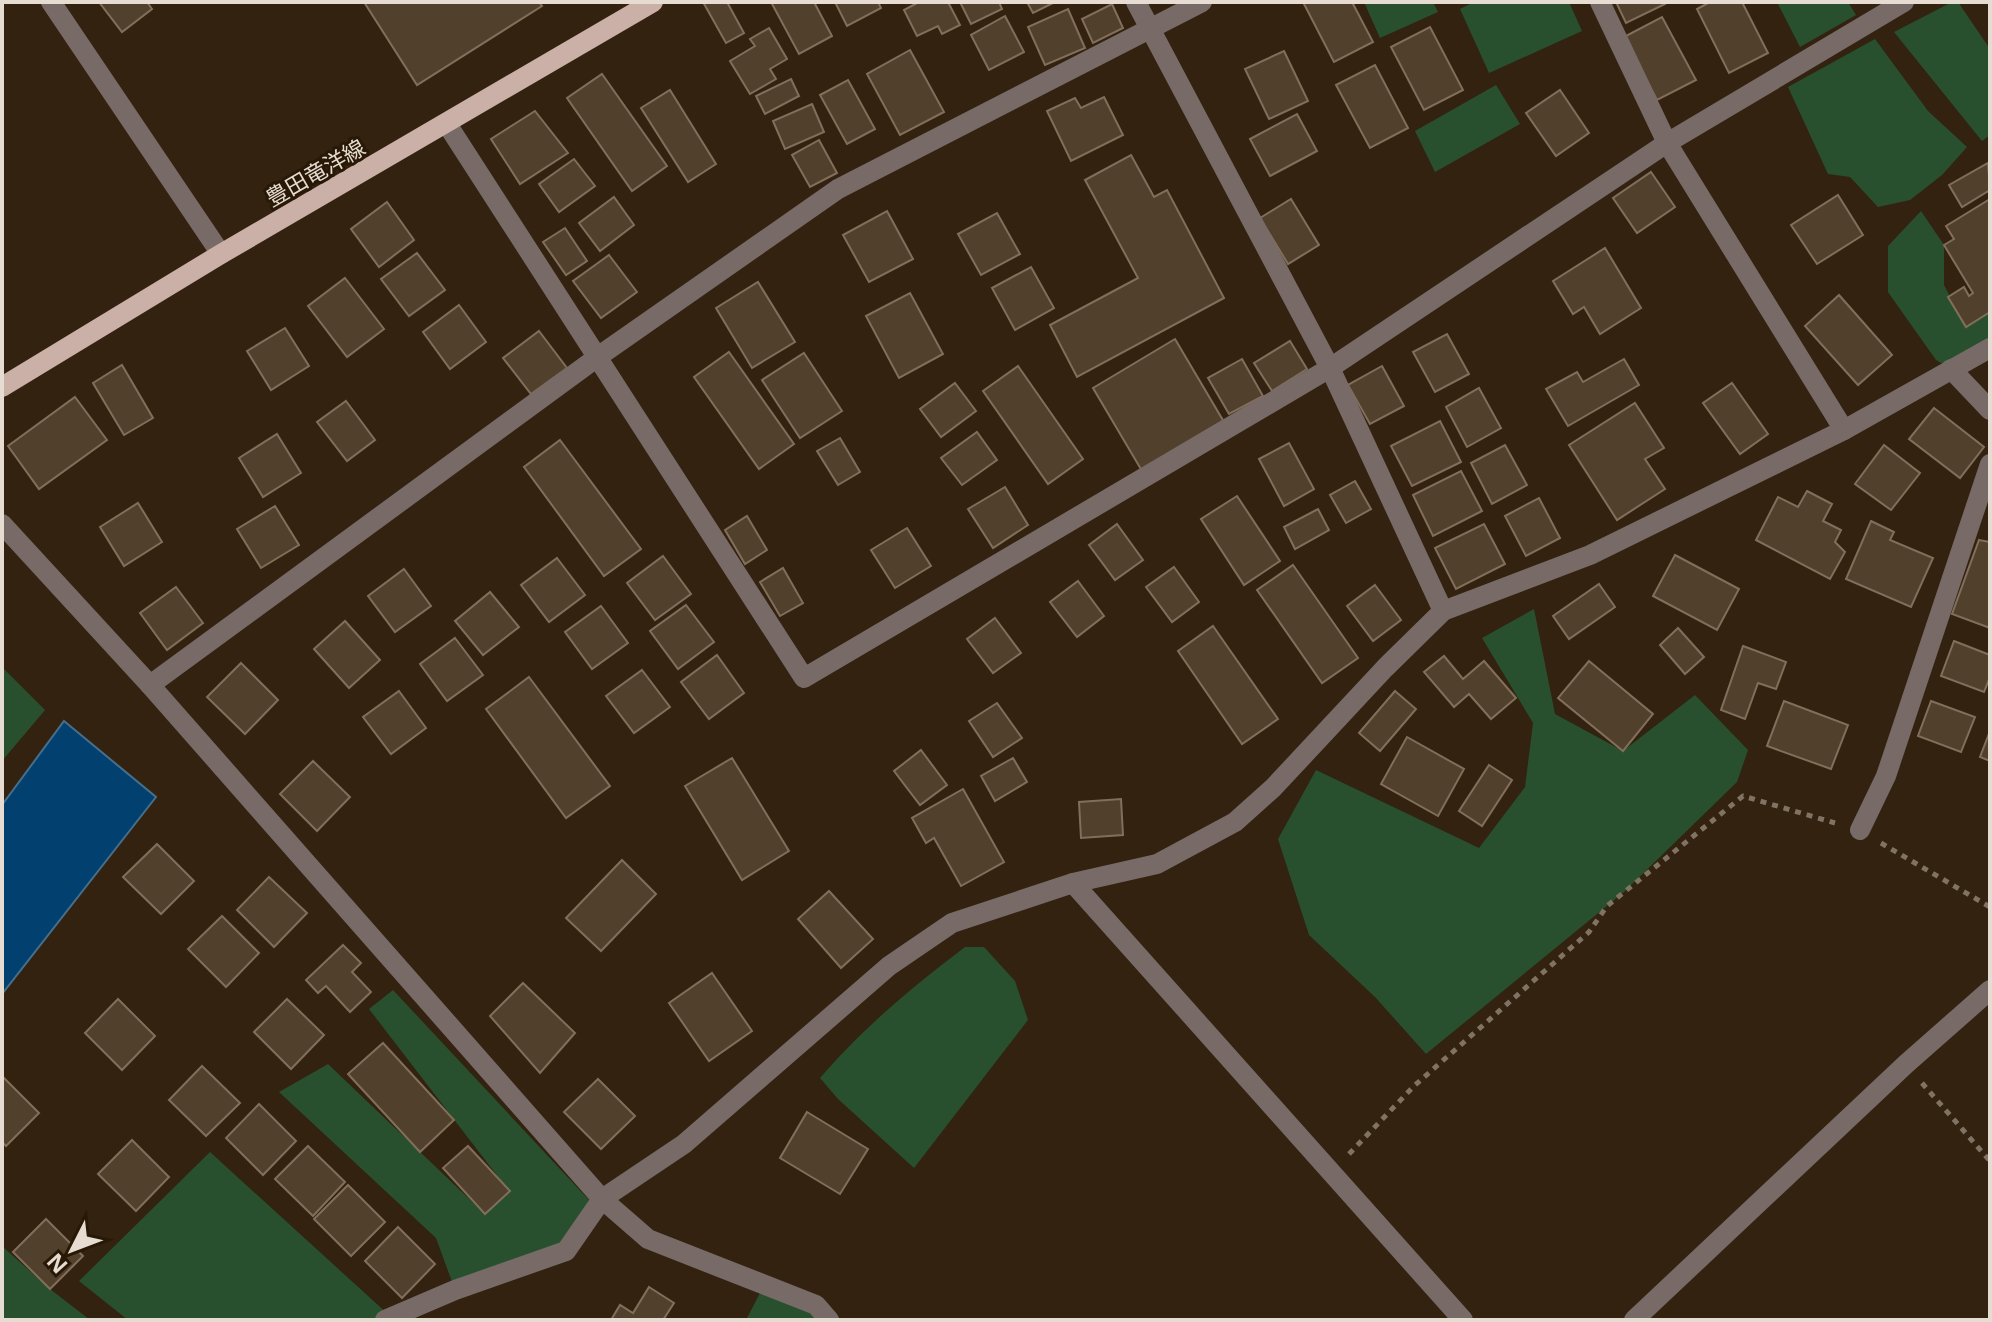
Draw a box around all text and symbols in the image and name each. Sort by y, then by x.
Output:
street label: 豊田竜洋線 [260,132,370,212]
north arrow [32,1210,112,1290]
text: N [39,1247,74,1281]

